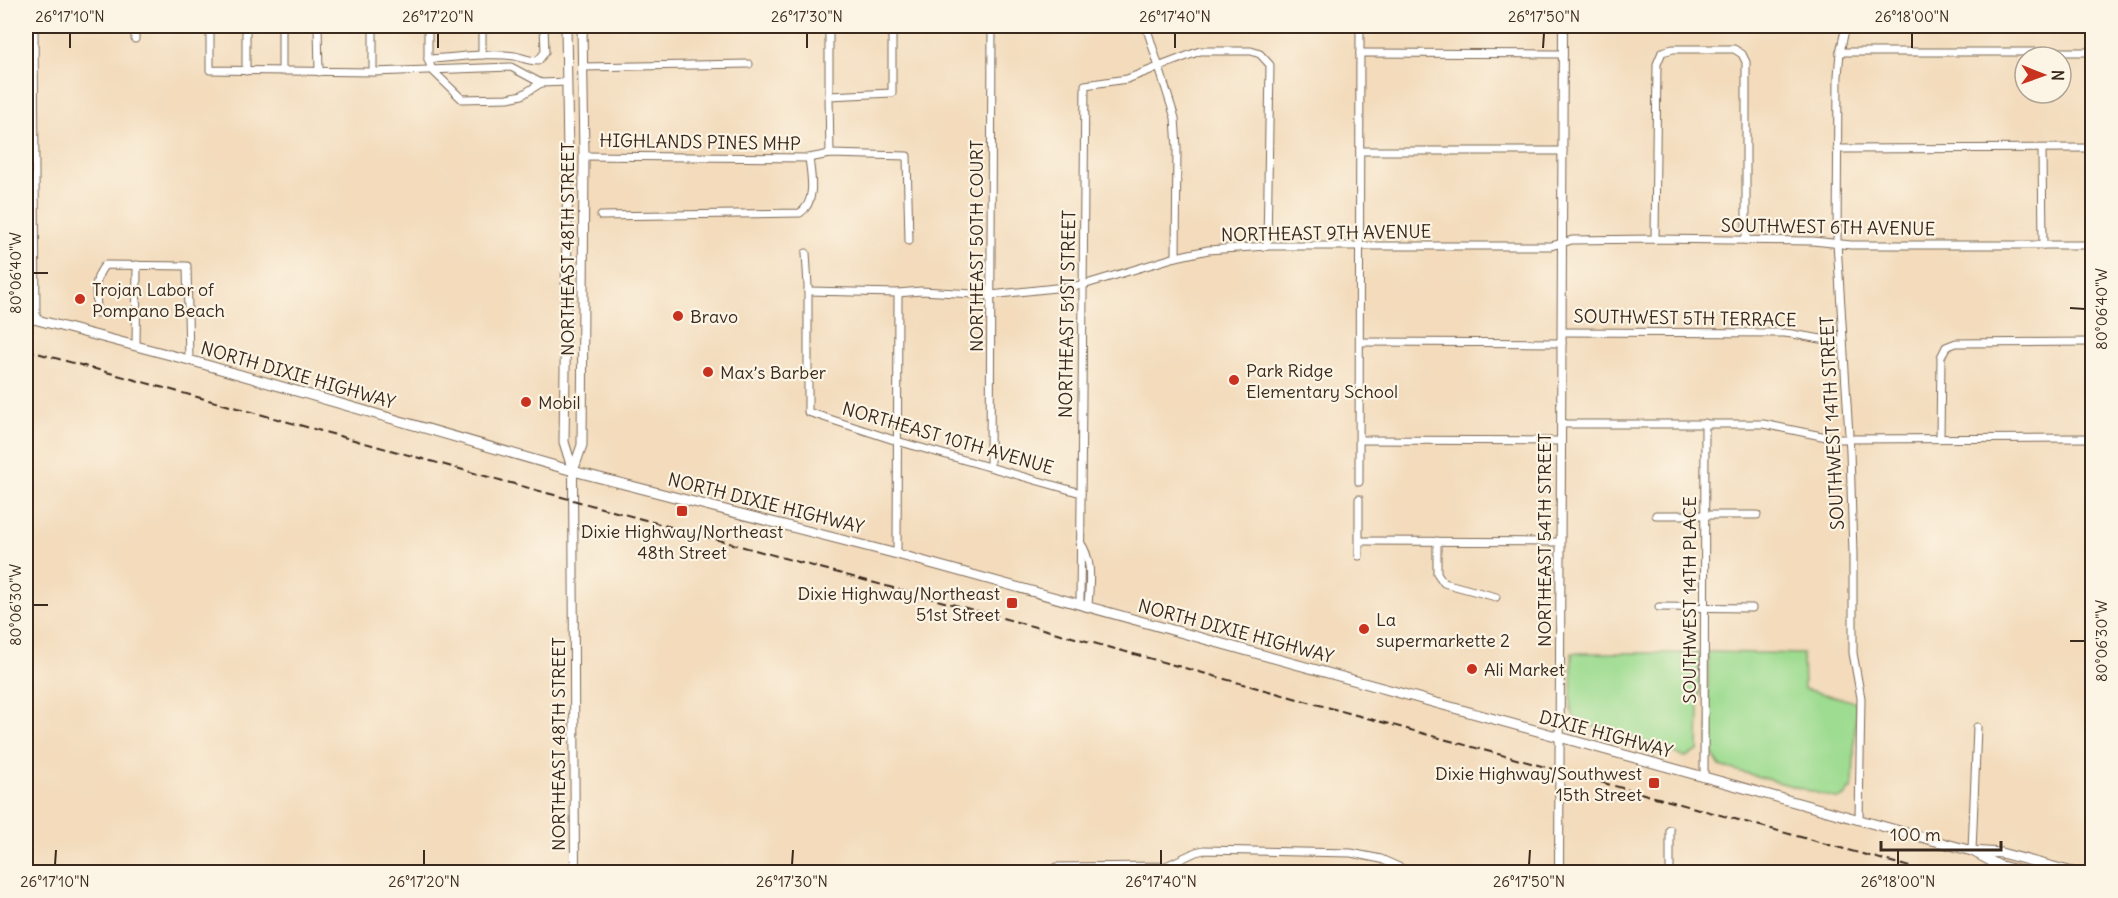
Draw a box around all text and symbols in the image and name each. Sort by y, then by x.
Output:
text: 26°17'10"N [35,7,105,26]
text: 26°17'20"N [402,7,474,26]
text: 26°17'30"N [771,7,843,26]
text: 26°17'40"N [1139,7,1211,26]
text: 26°17'50"N [1508,7,1580,26]
text: 26°18'00"N [1875,7,1949,26]
north arrow [2013,45,2073,105]
text: N [2048,70,2068,81]
street label: HIGHLANDS PINES MHP [599,129,801,155]
street label: NORTHEAST 50TH COURT [965,140,988,352]
street label: NORTHEAST 48TH STREET [556,142,579,356]
street label: NORTHEAST 51ST STREET [1054,210,1080,418]
street label: SOUTHWEST 6TH AVENUE [1721,214,1935,240]
street label: NORTHEAST 9TH AVENUE [1221,220,1431,246]
text: 80°06'40"W [6,232,25,314]
text: 80°06'40"W [2092,268,2111,350]
place label: Trojan Labor of Pompano Beach [92,278,225,322]
marker: Trojan Labor of Pompano Beach [73,292,87,306]
place label: Bravo [690,305,738,328]
street label: SOUTHWEST 5TH TERRACE [1573,305,1797,331]
marker: Bravo [671,309,685,323]
street label: SOUTHWEST 14TH STREET [1815,315,1849,531]
street label: NORTH DIXIE HIGHWAY [198,336,398,414]
place label: Park Ridge Elementary School [1246,359,1398,403]
place label: Max’s Barber [720,361,827,384]
marker: Max’s Barber [701,365,715,379]
marker: Park Ridge Elementary School [1227,373,1241,387]
place label: Mobil [538,391,581,414]
marker: Mobil [519,395,533,409]
street label: NORTHEAST 10TH AVENUE [840,397,1056,479]
street label: NORTHEAST 54TH STREET [1533,433,1556,647]
street label: NORTH DIXIE HIGHWAY [666,467,866,539]
street label: SOUTHWEST 14TH PLACE [1678,496,1701,704]
marker: Dixie Highway/Northeast 48th Street [675,504,689,518]
place label: Dixie Highway/Northeast 48th Street [581,520,783,564]
text: 80°06'30"W [6,564,25,646]
place label: Dixie Highway/Northeast 51st Street [798,582,1000,626]
street label: NORTH DIXIE HIGHWAY [1136,594,1336,668]
marker: Dixie Highway/Northeast 51st Street [1005,596,1019,610]
text: 80°06'30"W [2092,600,2111,682]
place label: La supermarkette 2 [1376,608,1510,652]
marker: La supermarkette 2 [1357,622,1371,636]
street label: NORTHEAST 48TH STREET [547,637,570,851]
place label: Ali Market [1484,658,1565,681]
marker: Ali Market [1465,662,1479,676]
street label: DIXIE HIGHWAY [1537,705,1675,763]
place label: Dixie Highway/Southwest 15th Street [1435,762,1642,806]
marker: Dixie Highway/Southwest 15th Street [1647,776,1661,790]
scale bar [1881,814,2001,852]
text: 100 m [1890,823,1941,846]
text: 26°17'10"N [20,872,90,891]
text: 26°17'20"N [388,872,460,891]
text: 26°17'30"N [756,872,828,891]
text: 26°17'40"N [1125,872,1197,891]
text: 26°17'50"N [1493,872,1565,891]
text: 26°18'00"N [1861,872,1935,891]

